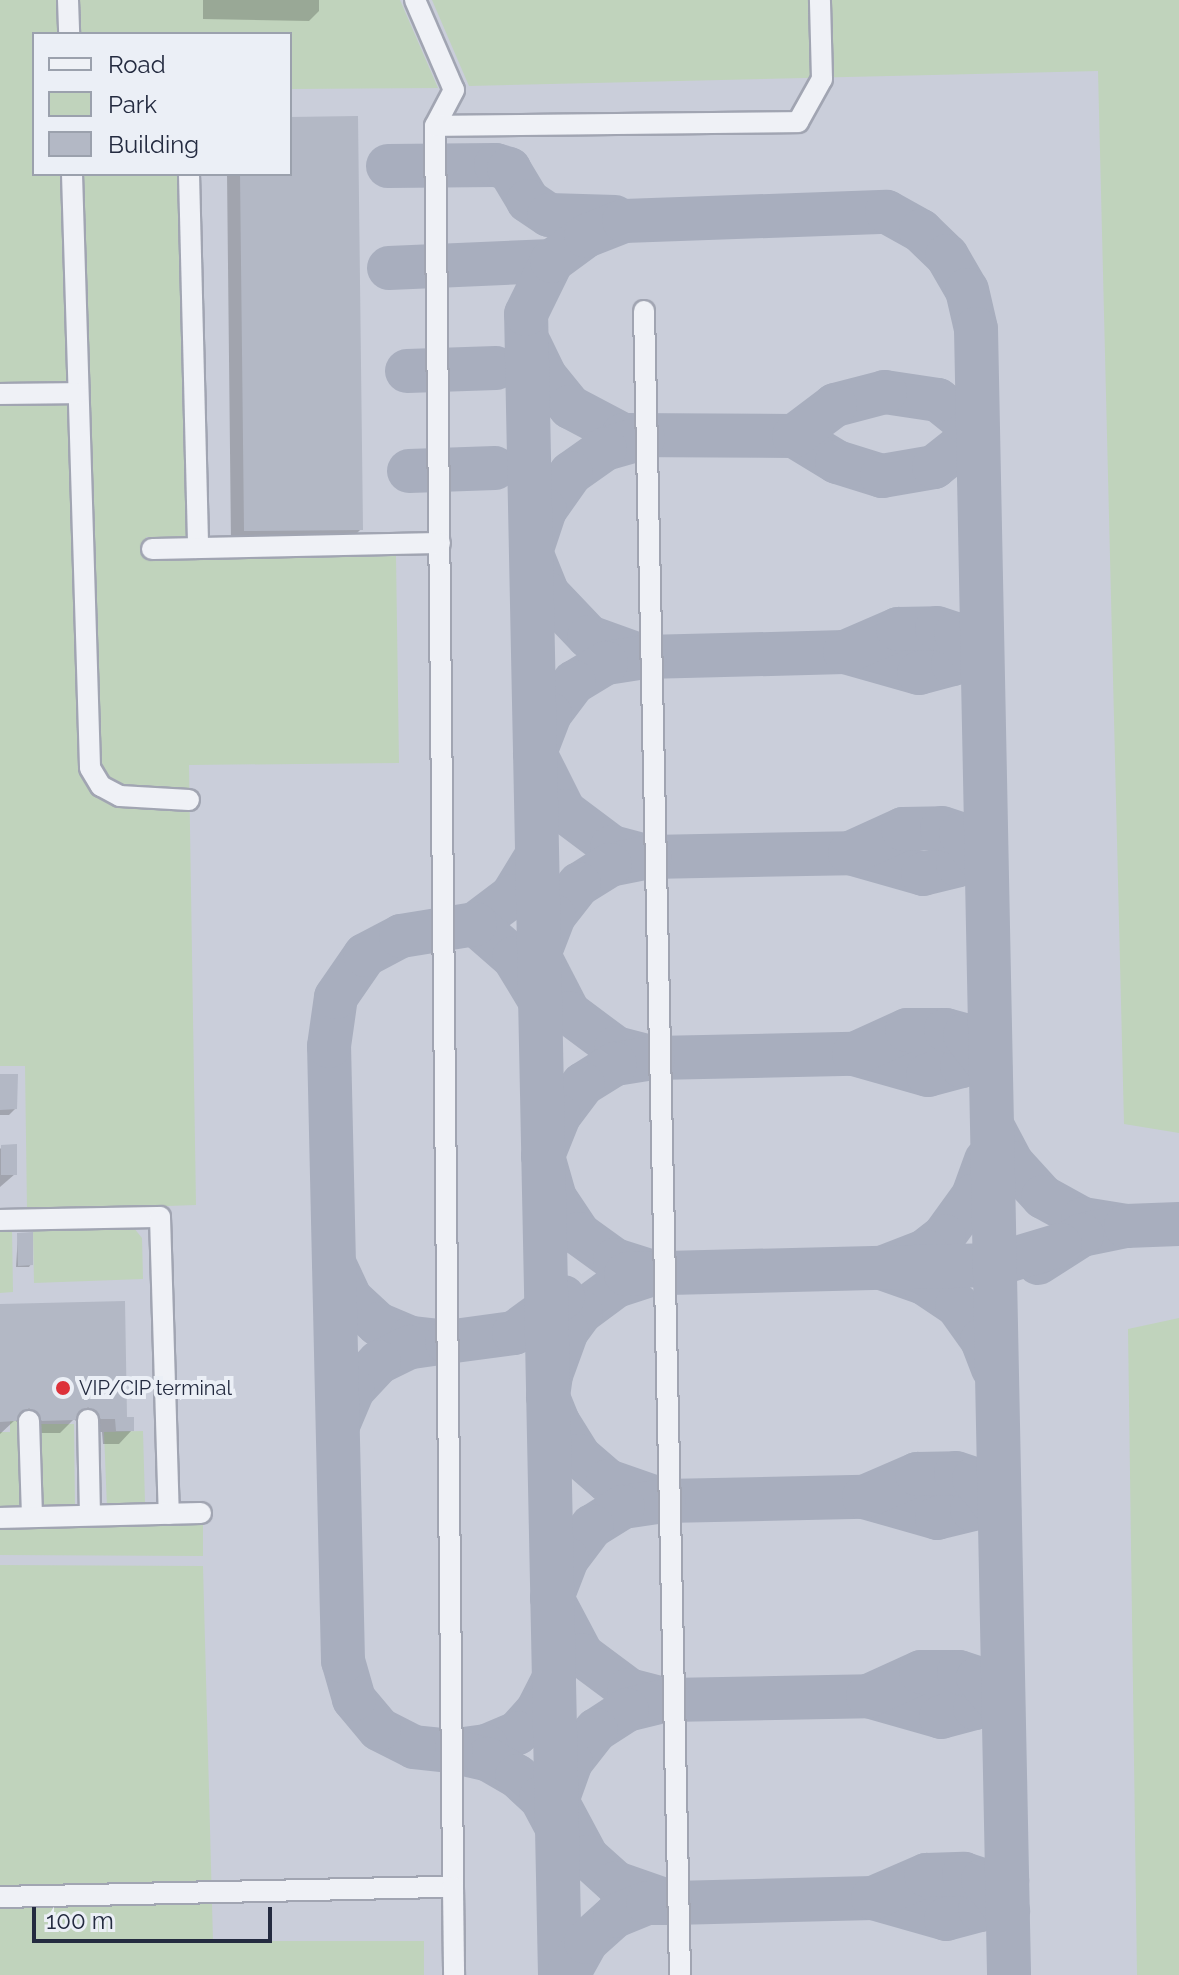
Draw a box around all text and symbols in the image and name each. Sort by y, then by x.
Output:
legend [32,32,292,176]
text: Road [108,50,166,79]
text: Park [108,90,157,119]
text: Building [108,130,199,159]
place label: VIP/CIP terminal [79,1376,232,1400]
marker: VIP/CIP terminal [54,1379,72,1397]
scale bar [36,1891,276,1941]
text: 100 m [46,1906,114,1935]

